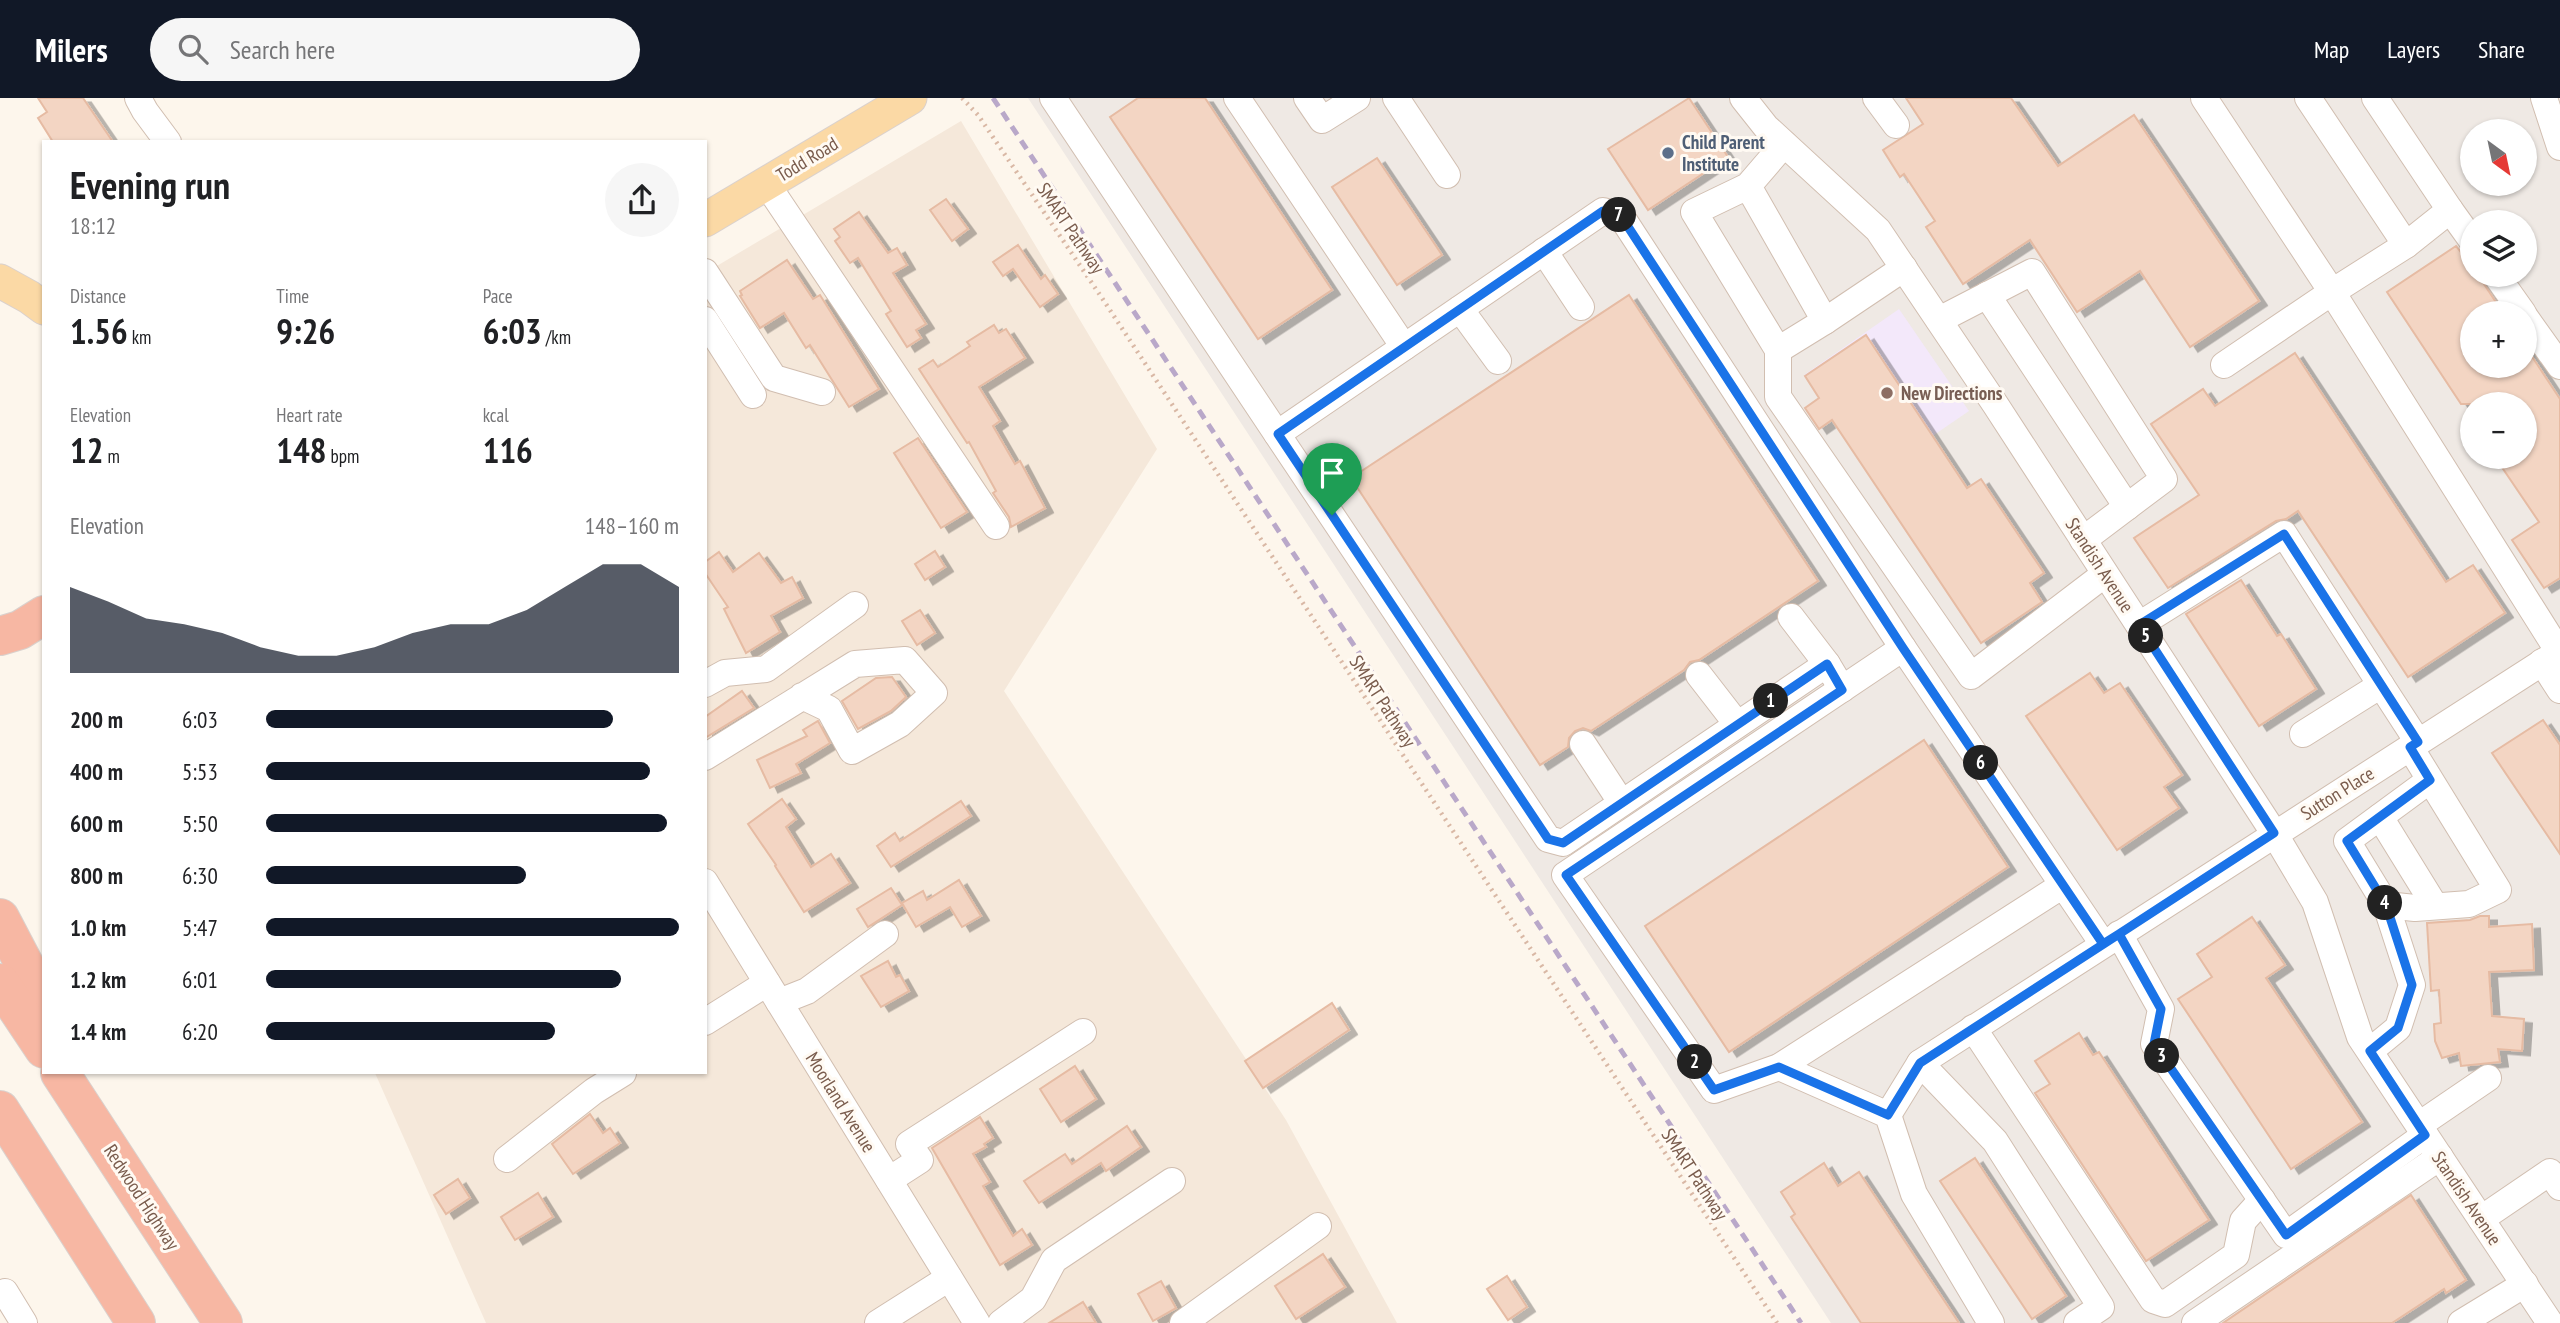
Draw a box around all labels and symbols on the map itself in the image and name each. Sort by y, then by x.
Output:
north arrow [2460,119,2538,196]
place label: Child Parent Institute [1682,130,1765,176]
street label: Todd Road [772,131,842,187]
marker: Child Parent Institute [1660,145,1676,161]
street label: SMART Pathway [1032,178,1111,279]
pin: 7 [1602,198,1636,232]
place label: New Directions [1901,381,2003,405]
marker: New Directions [1879,385,1895,401]
pin [1302,443,1362,515]
street label: Standish Avenue [2061,513,2140,617]
pin: 5 [2128,618,2164,654]
street label: SMART Pathway [1344,651,1422,752]
pin: 1 [1754,684,1788,718]
pin: 6 [1964,746,1998,780]
street label: Sutton Place [2296,761,2378,825]
pin: 4 [2368,886,2402,920]
pin: 3 [2144,1038,2180,1074]
pin: 2 [1678,1044,1712,1080]
street label: Moorland Avenue [801,1047,881,1157]
street label: SMART Pathway [1656,1124,1734,1225]
street label: Redwood Highway [99,1140,185,1255]
street label: Standish Avenue [2427,1147,2507,1250]

